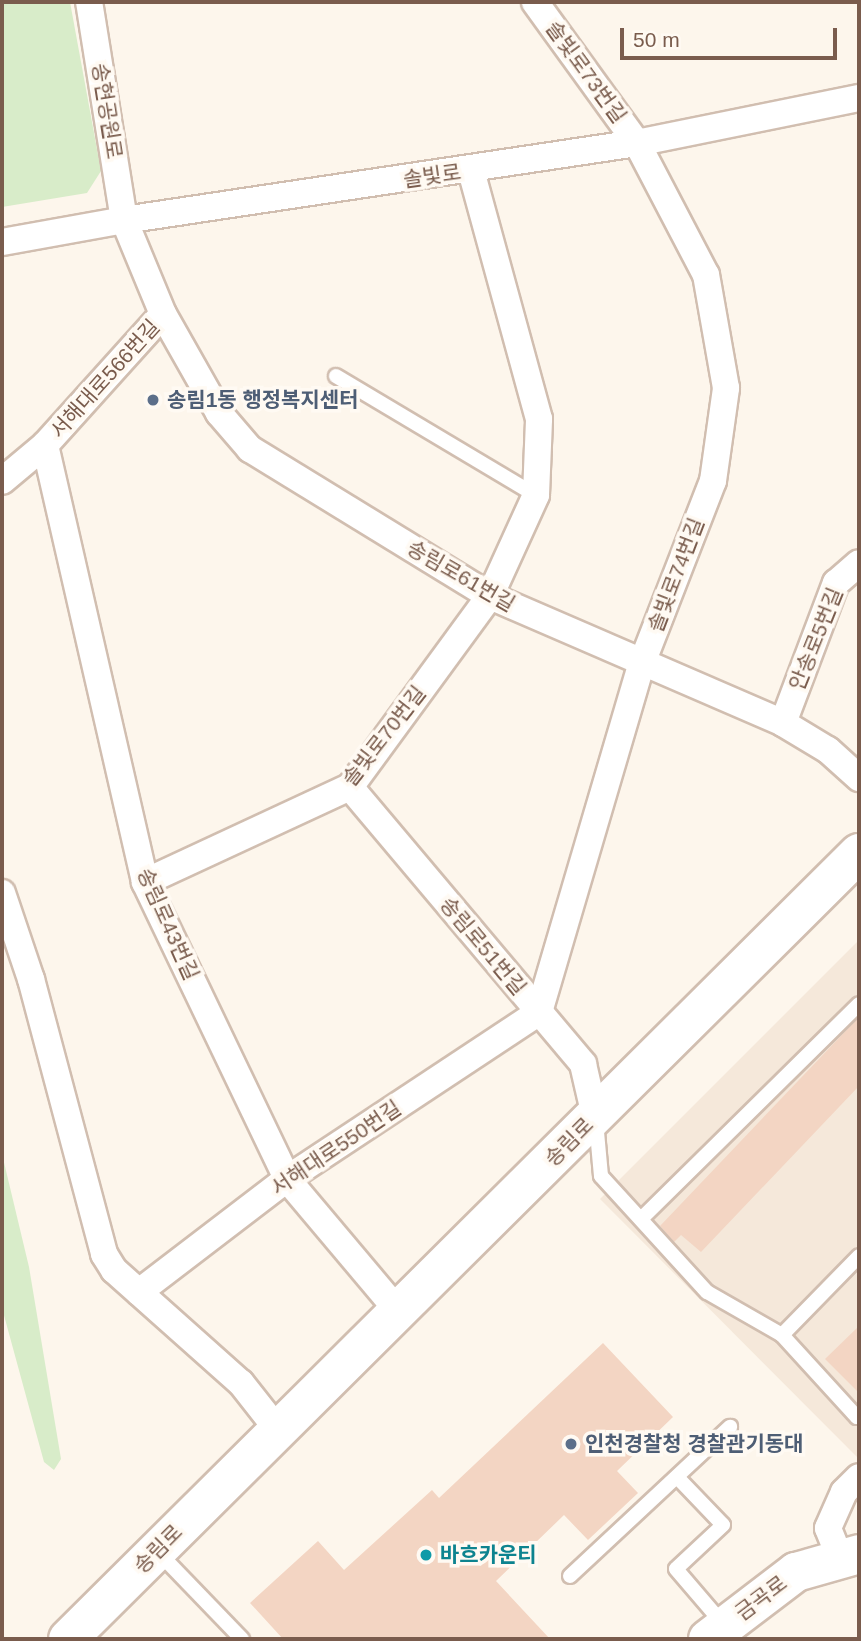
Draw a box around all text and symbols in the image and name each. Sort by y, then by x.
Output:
scale bar [623,14,840,58]
street label: 솔빛로73번길 [541,16,631,128]
text: 50 m [633,28,680,51]
street label: 송현공원로 [87,61,127,161]
street label: 솔빛로 [402,159,462,193]
street label: 서해대로566번길 [45,314,165,444]
place label: 송림1동 행정복지센터 [167,387,358,413]
marker: 송림1동 행정복지센터 [145,392,161,408]
street label: 솔빛로74번길 [643,514,709,636]
street label: 송림로61번길 [403,535,519,617]
street label: 안송로5번길 [784,584,848,694]
street label: 솔빛로70번길 [337,681,431,791]
street label: 송림로43번길 [132,864,204,984]
street label: 송림로51번길 [435,892,531,1000]
street label: 서해대로550번길 [266,1095,406,1201]
street label: 송림로 [540,1113,598,1171]
place label: 인천경찰청 경찰관기동대 [585,1431,803,1457]
marker: 인천경찰청 경찰관기동대 [563,1436,579,1452]
street label: 송림로 [129,1520,187,1578]
place label: 바흐카운티 [440,1542,537,1568]
marker: 바흐카운티 [418,1547,434,1563]
street label: 금곡로 [730,1570,792,1626]

